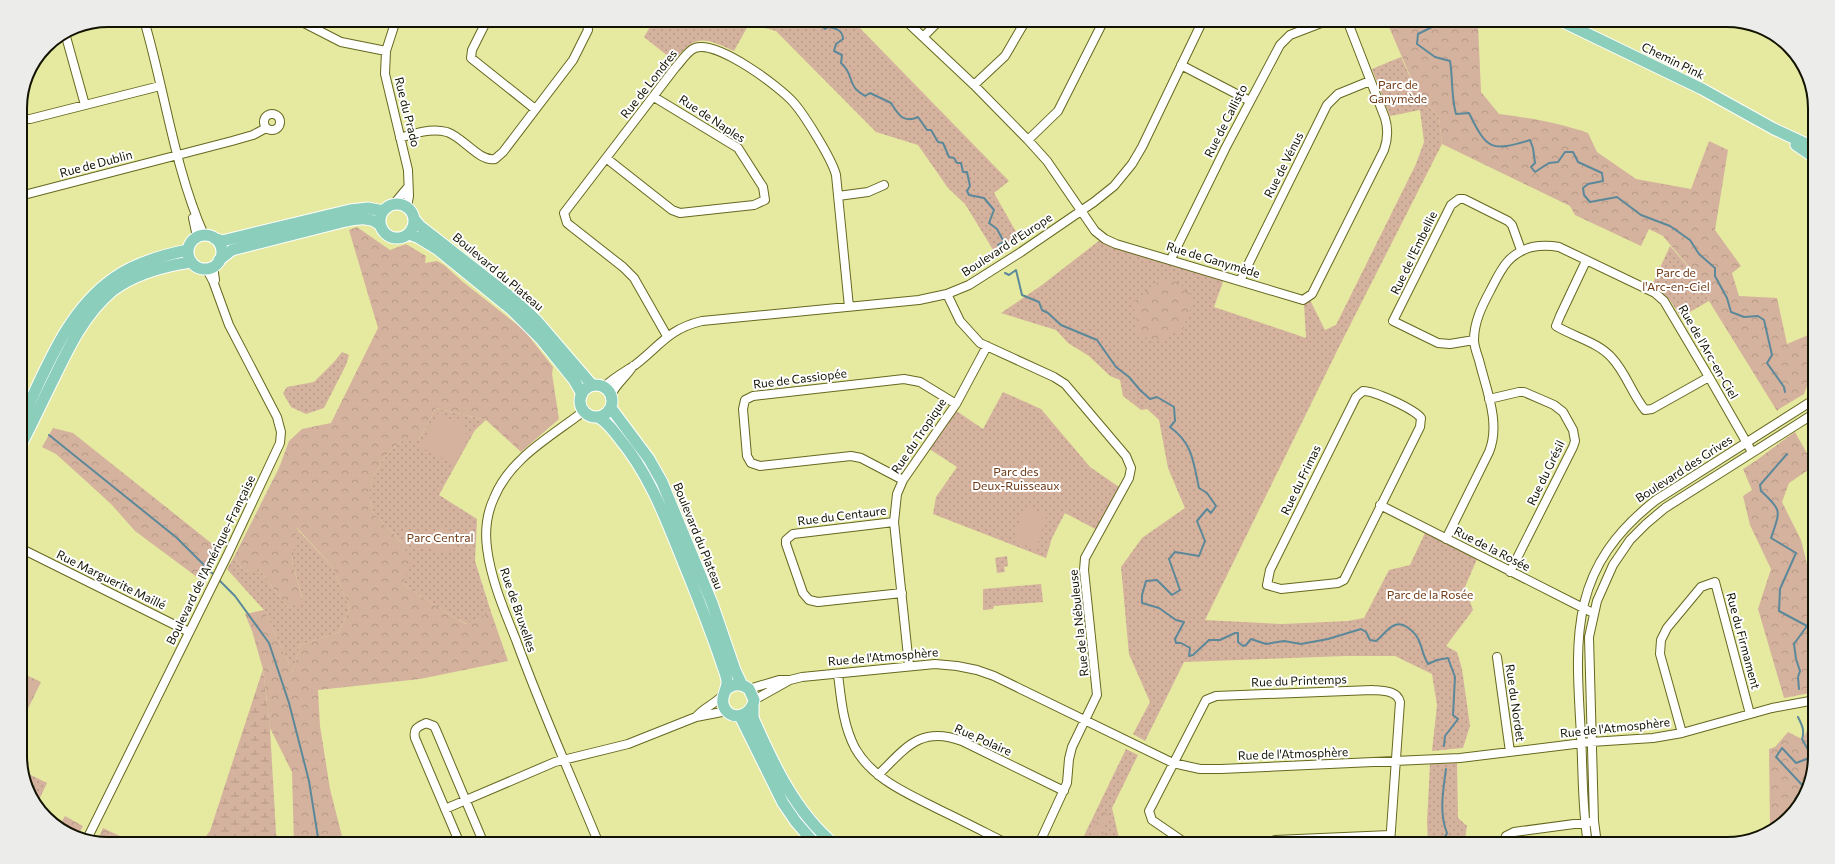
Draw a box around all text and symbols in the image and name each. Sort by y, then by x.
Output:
street label: Chemin Pink [1640,39,1708,82]
street label: Rue de Londres [617,46,679,120]
street label: Rue du Prado [392,75,423,148]
park label: Parc de Ganymède [1369,77,1427,105]
street label: Rue de Callisto [1201,82,1250,159]
street label: Rue de Naples [677,92,748,145]
street label: Rue de Vénus [1261,129,1306,200]
street label: Rue de Dublin [58,147,134,179]
street label: Rue de l'Embellie [1387,209,1439,296]
street label: Boulevard d'Europe [958,210,1054,279]
street label: Boulevard du Plateau [451,229,547,313]
street label: Rue de Ganymède [1165,238,1262,280]
park label: Parc de l'Arc-en-Ciel [1642,265,1710,293]
street label: Rue de l'Arc-en-Ciel [1676,302,1742,401]
street label: Rue de Cassiopée [752,365,848,391]
street label: Rue du Tropique [888,395,949,476]
street label: Boulevard des Grives [1633,432,1734,505]
street label: Rue du Grésil [1523,438,1567,507]
street label: Rue du Frimas [1277,442,1323,517]
park label: Parc des Deux-Ruisseaux [972,464,1060,492]
street label: Boulevard de l'Amérique-Française [163,472,257,647]
street label: Boulevard du Plateau [671,480,727,591]
street label: Rue du Centaure [797,503,887,527]
street label: Rue de la Rosée [1452,523,1533,573]
park label: Parc Central [407,530,473,544]
street label: Rue Marguerite Maillé [55,547,168,612]
street label: Rue de Bruxelles [498,566,540,654]
street label: Rue de la Nébuleuse [1065,569,1091,677]
park label: Parc de la Rosée [1387,587,1473,601]
street label: Rue du Firmament [1724,591,1764,691]
street label: Rue de l'Atmosphère [827,644,939,668]
street label: Rue du Nordet [1504,663,1528,743]
street label: Rue du Printemps [1251,671,1347,689]
street label: Rue de l'Atmosphère [1559,714,1671,740]
street label: Rue Polaire [953,720,1014,758]
street label: Rue de l'Atmosphère [1237,744,1348,762]

